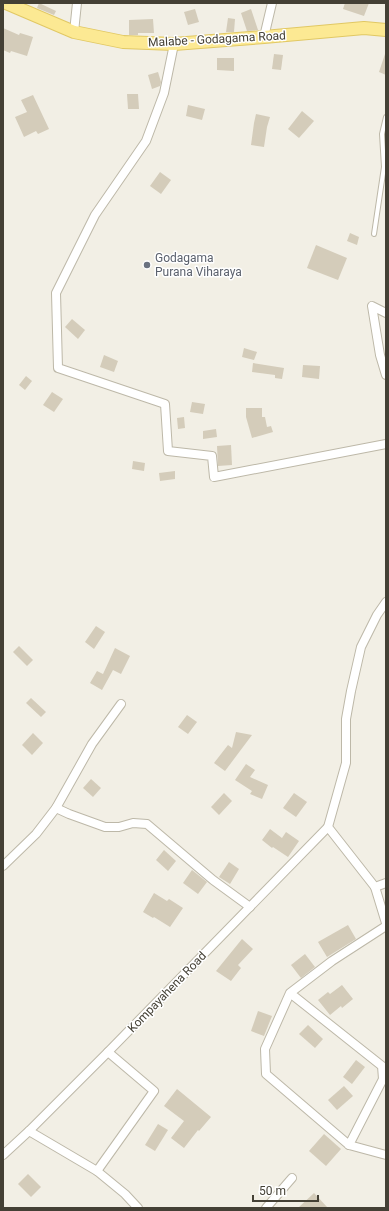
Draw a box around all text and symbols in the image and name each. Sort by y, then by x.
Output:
street label: Malabe - Godagama Road [148,28,286,50]
place label: Godagama Purana Viharaya [155,251,242,279]
marker: Godagama Purana Viharaya [142,260,152,270]
street label: Kompayahena Road [125,949,209,1035]
scale bar [253,1177,318,1203]
text: 50 m [259,1184,286,1198]

